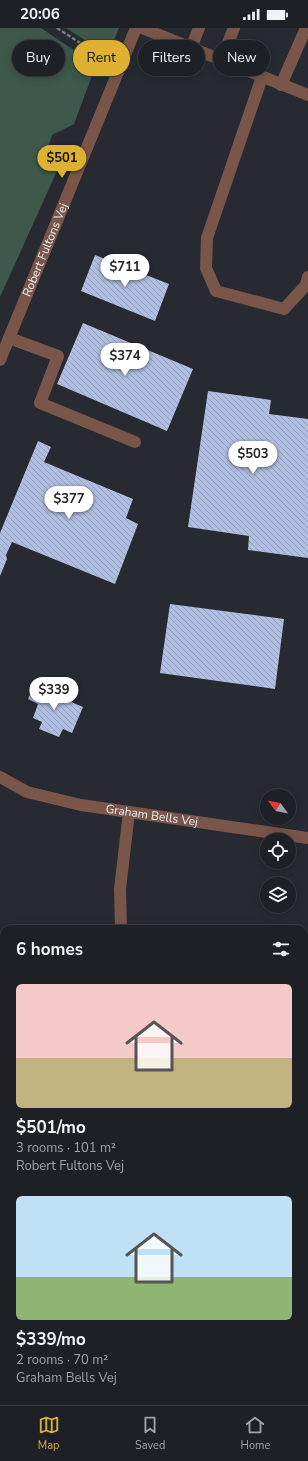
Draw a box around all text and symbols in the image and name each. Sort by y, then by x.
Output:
text: 20:06 [20,4,60,24]
chip: Buy [12,40,65,76]
chip: Rent [73,40,130,76]
chip: Filters [138,40,205,76]
chip: New [213,40,270,76]
pin: $501 [38,145,86,179]
text: $501 [46,149,78,167]
street label: Robert Fultons Vej [19,200,72,299]
pin: $711 [101,254,149,288]
text: $711 [109,258,141,276]
pin: $374 [101,343,149,377]
text: $374 [109,347,141,365]
pin: $503 [229,441,277,475]
text: $503 [237,445,269,463]
pin: $377 [45,486,93,520]
text: $377 [53,490,85,508]
pin: $339 [30,677,78,711]
text: $339 [38,681,70,699]
north arrow [260,789,296,825]
map controls [260,789,296,913]
street label: Graham Bells Vej [105,801,199,830]
button: locate [260,833,296,869]
button: layers [260,877,296,913]
text: 6 homes [16,938,83,961]
icon: filters [270,938,292,960]
icon: home [118,1010,190,1082]
text: $501/mo [16,1116,86,1139]
text: 3 rooms · 101 m² [16,1139,116,1157]
text: Robert Fultons Vej [16,1157,124,1175]
icon: home [118,1222,190,1294]
text: $339/mo [16,1328,86,1351]
text: 2 rooms · 70 m² [16,1351,108,1369]
text: Graham Bells Vej [16,1369,117,1387]
tab: Map [38,1414,60,1453]
tab: Saved [135,1414,165,1453]
tab: Home [241,1414,270,1453]

